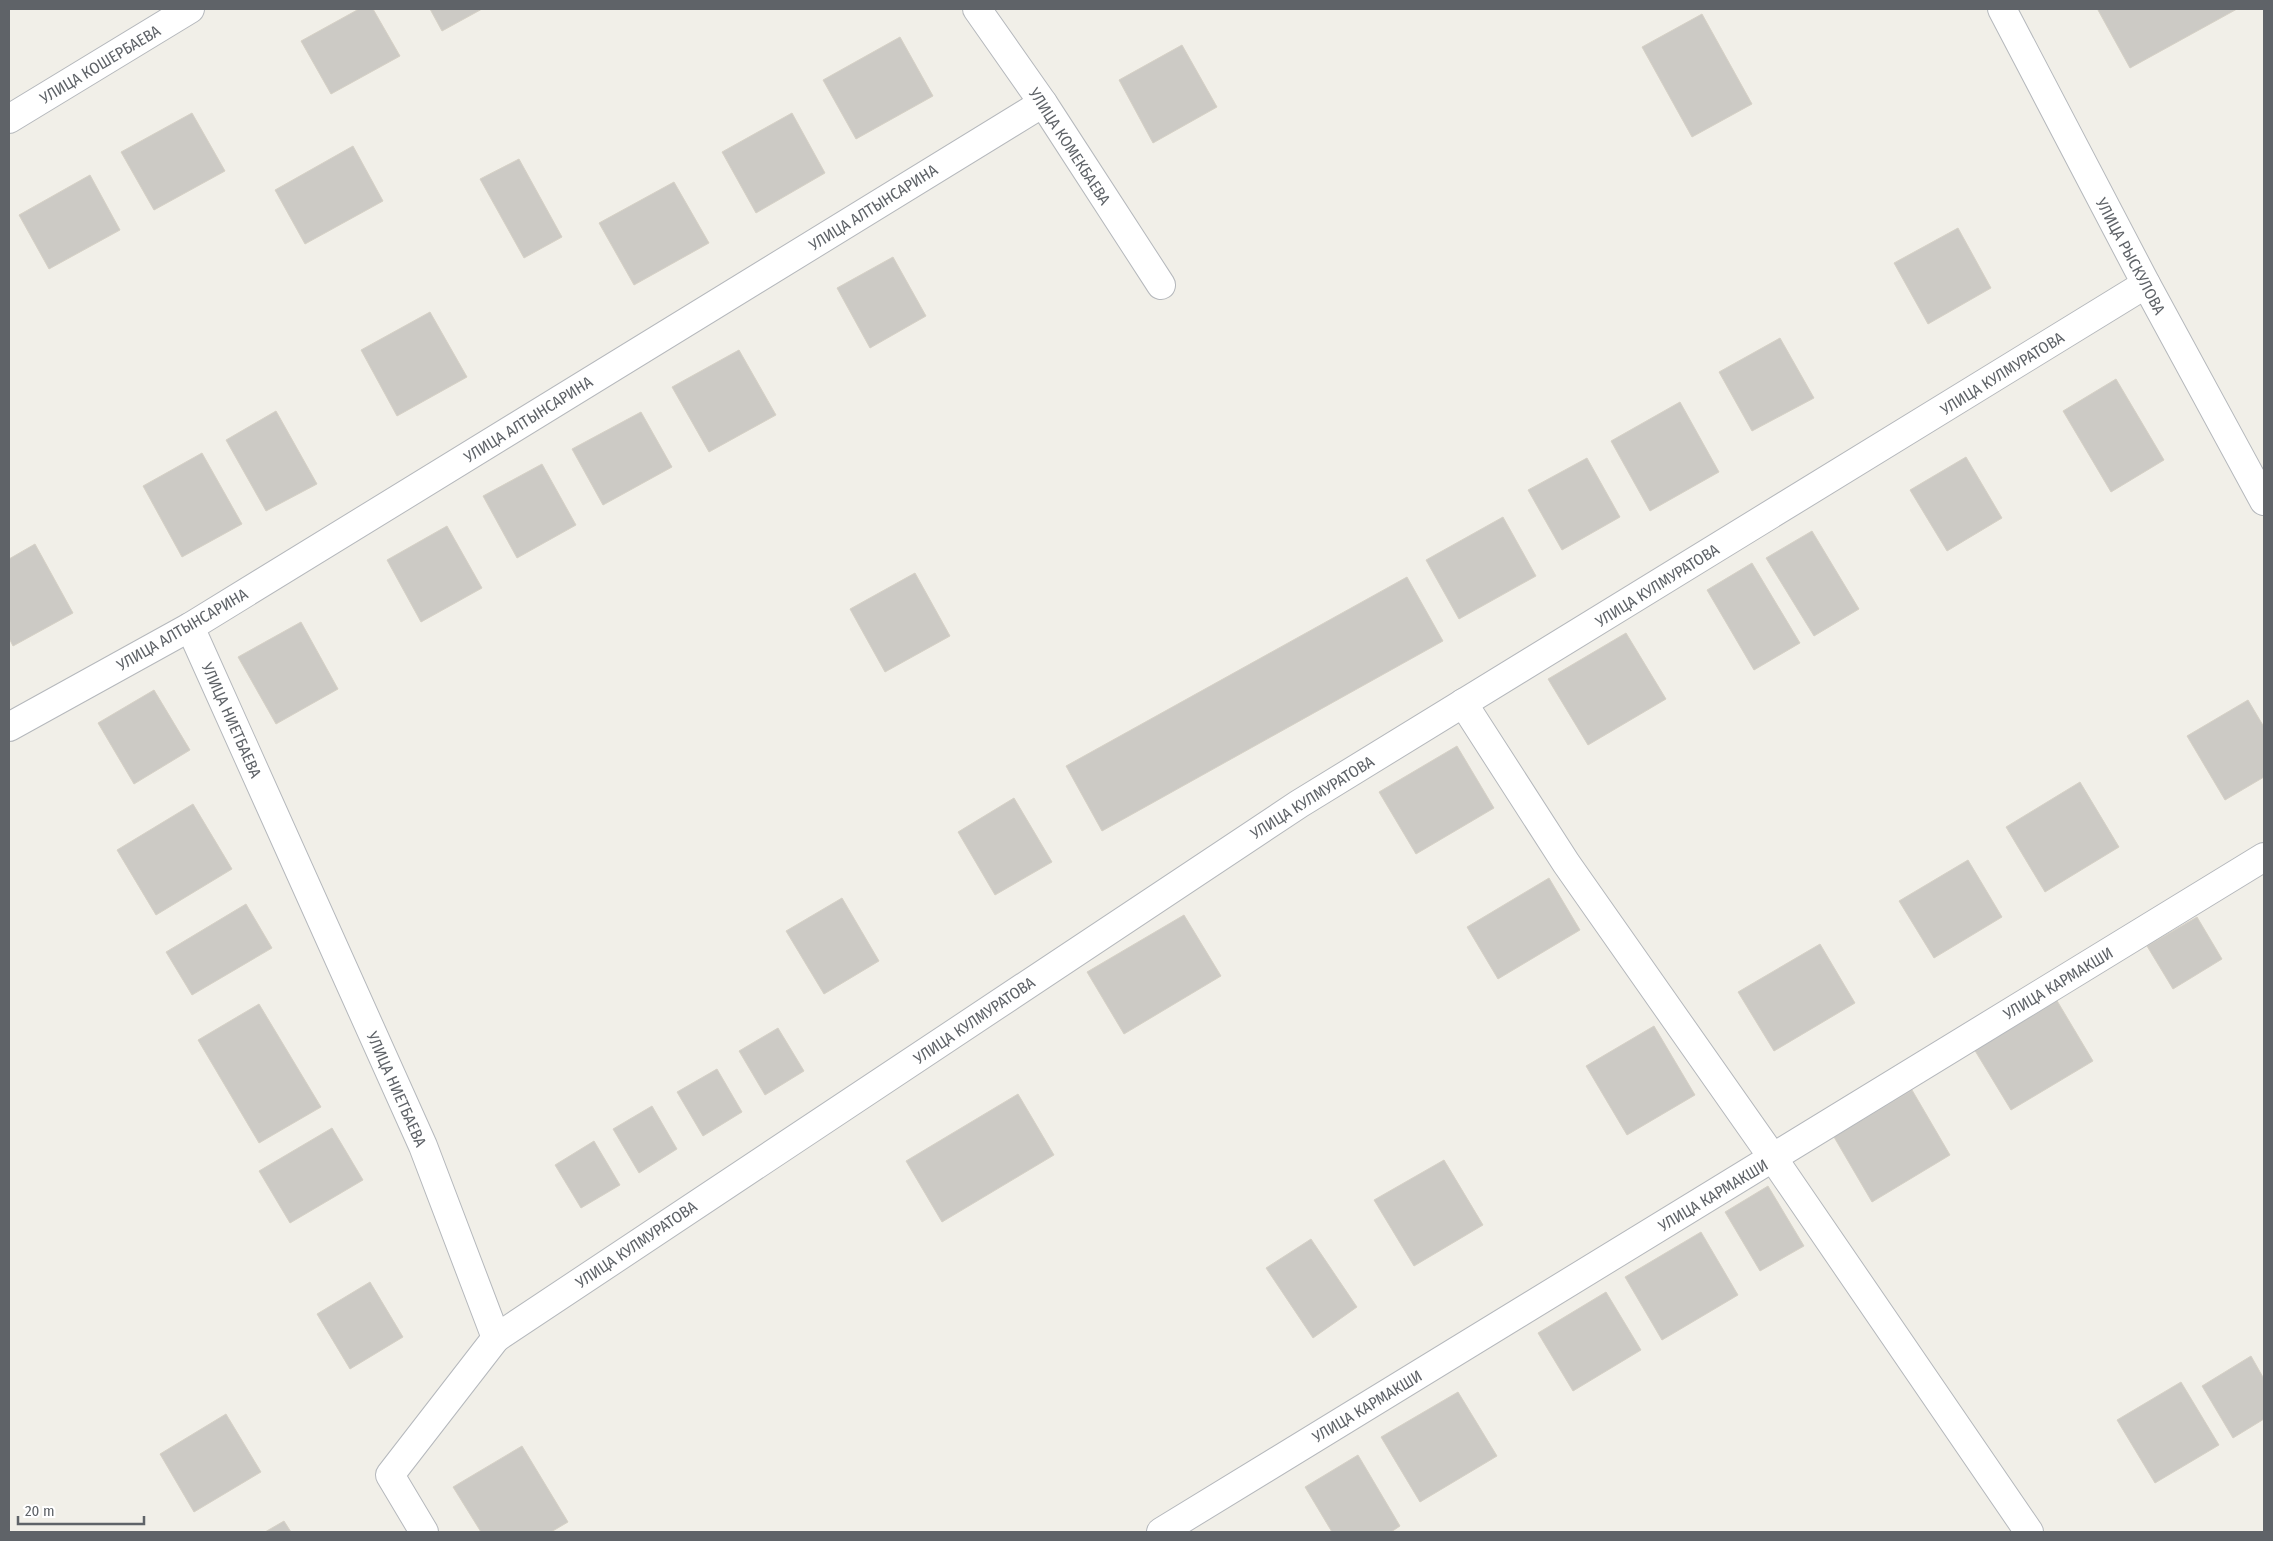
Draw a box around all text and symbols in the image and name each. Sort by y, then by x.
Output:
street label: УЛИЦА КОШЕРБАЕВА [36,21,164,108]
street label: УЛИЦА КОМЕКБАЕВА [1024,84,1115,209]
street label: УЛИЦА АЛТЫНСАРИНА [805,160,942,255]
street label: УЛИЦА РЫСКУЛОВА [2091,194,2170,318]
street label: УЛИЦА КУЛМУРАТОВА [1936,327,2068,420]
street label: УЛИЦА АЛТЫНСАРИНА [460,372,597,467]
street label: УЛИЦА КУЛМУРАТОВА [1591,539,1723,632]
street label: УЛИЦА АЛТЫНСАРИНА [113,584,252,675]
street label: УЛИЦА НИЕТБАЕВА [197,659,266,781]
street label: УЛИЦА КУЛМУРАТОВА [1246,751,1378,844]
street label: УЛИЦА КАРМАКШИ [1999,943,2116,1024]
street label: УЛИЦА КУЛМУРАТОВА [909,973,1039,1069]
street label: УЛИЦА НИЕТБАЕВА [362,1028,431,1150]
street label: УЛИЦА КАРМАКШИ [1654,1155,1771,1236]
street label: УЛИЦА КУЛМУРАТОВА [571,1197,701,1293]
street label: УЛИЦА КАРМАКШИ [1308,1366,1425,1447]
scale bar [18,1494,144,1526]
text: 20 m [25,1502,55,1520]

